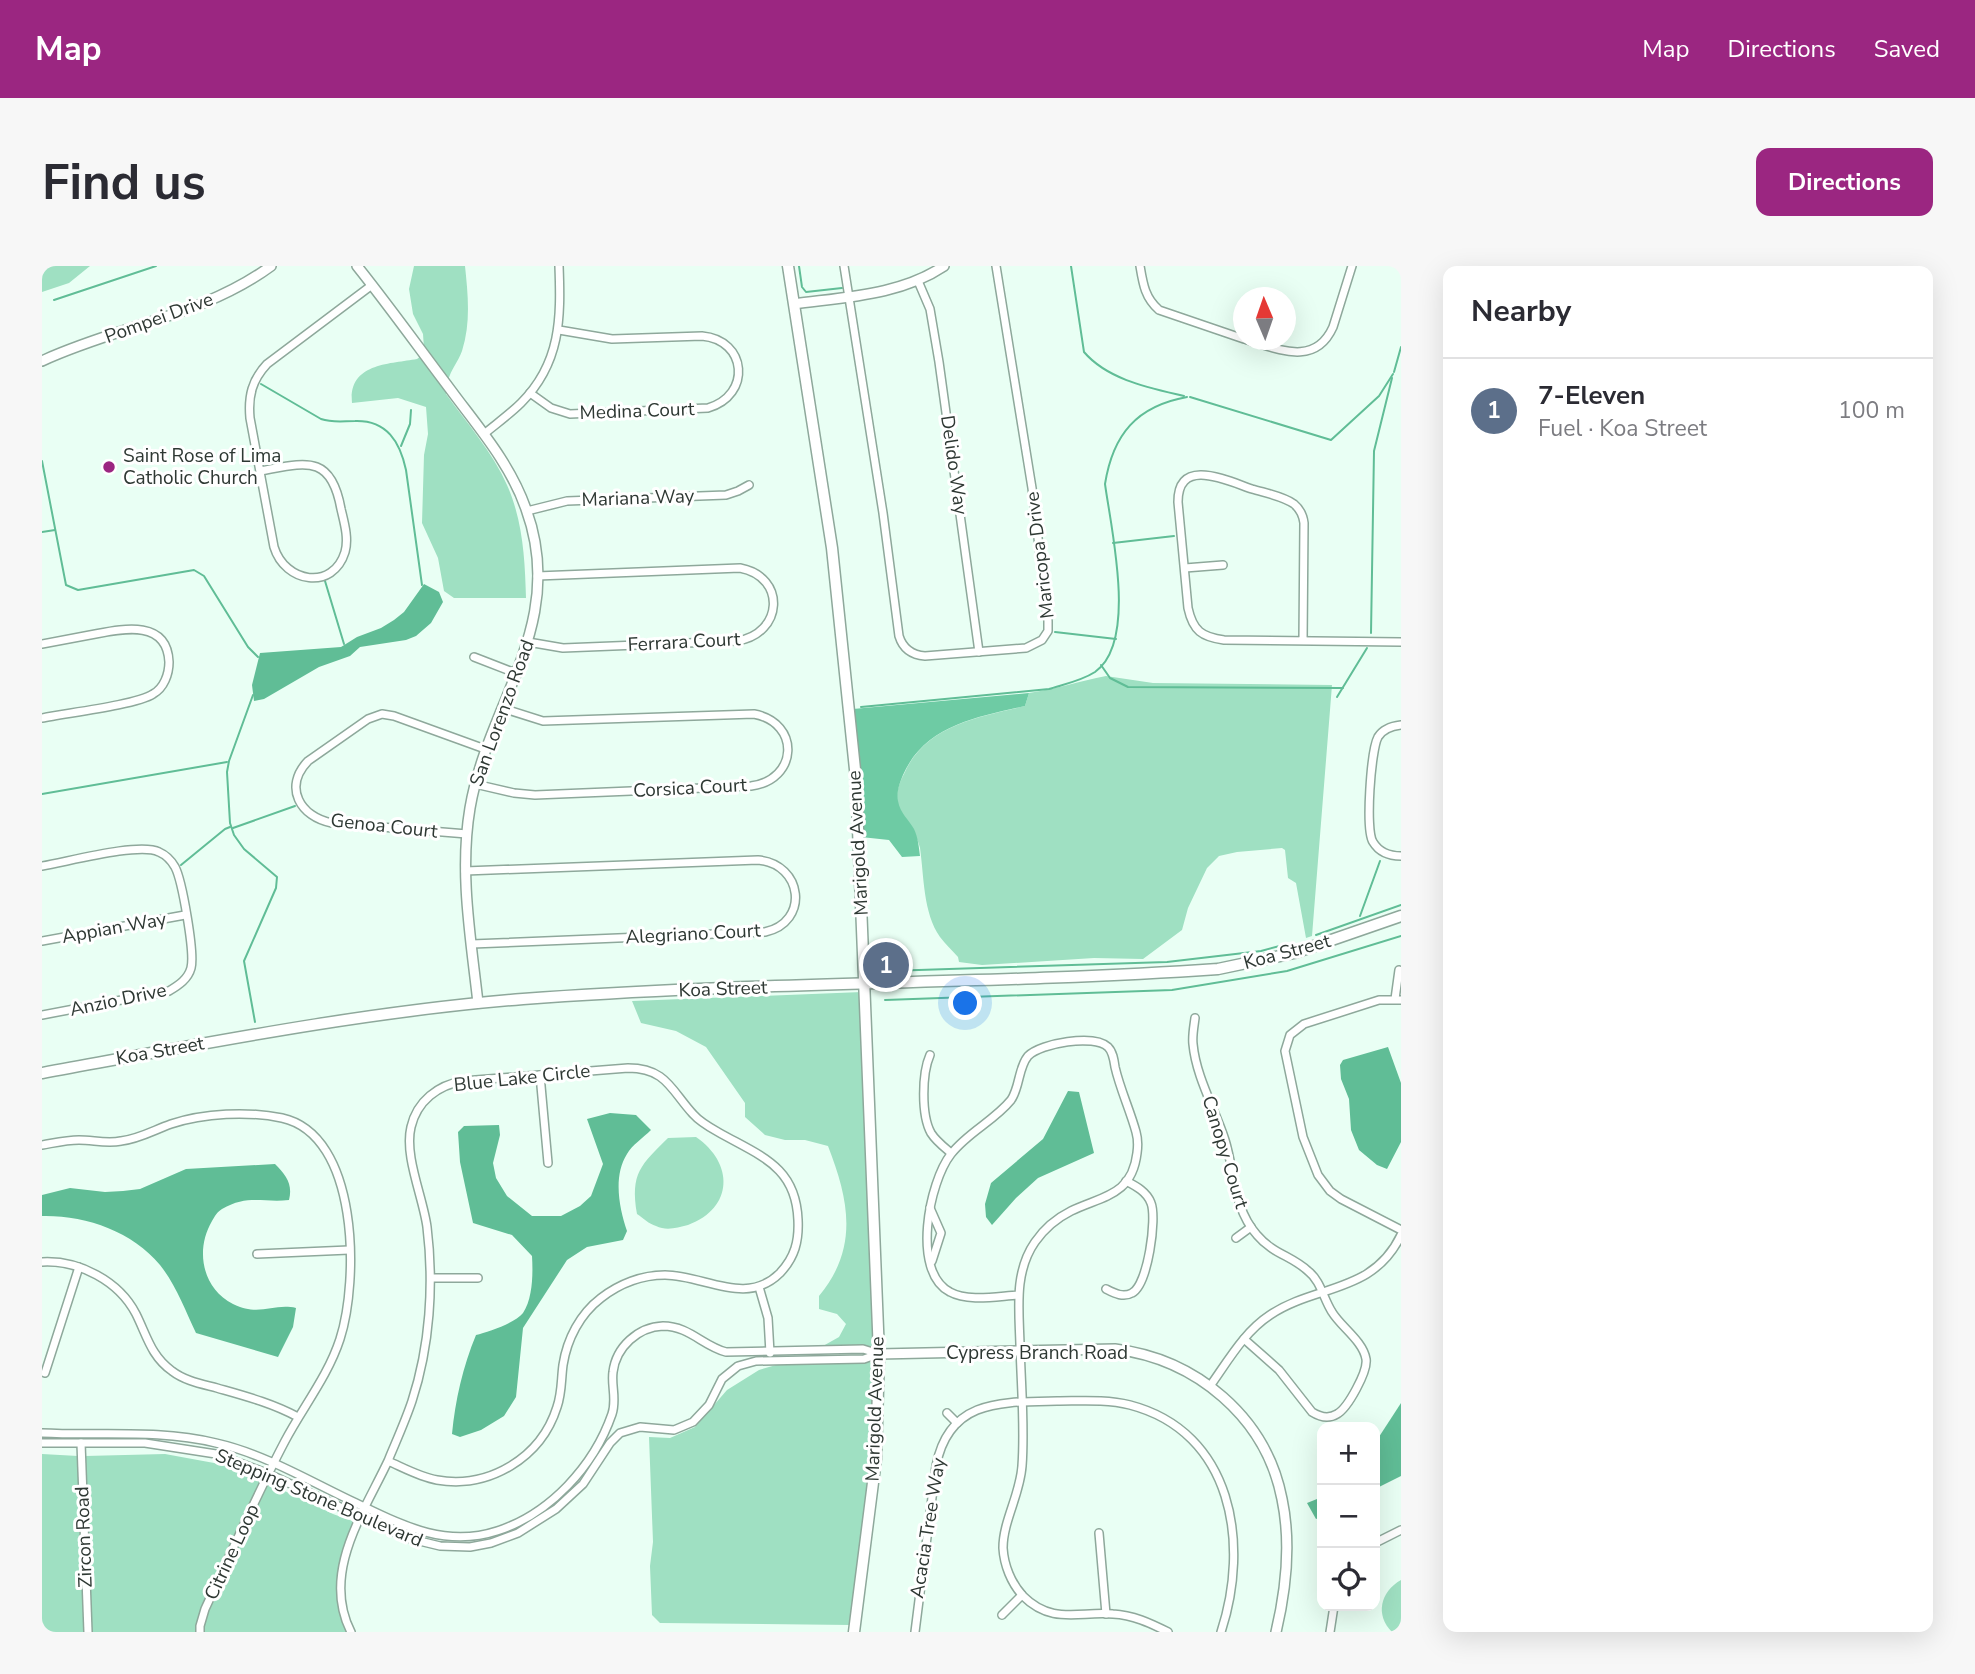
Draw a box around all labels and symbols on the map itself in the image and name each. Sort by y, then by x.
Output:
street label: Pompei Drive [101,286,217,350]
north arrow [1233,287,1296,350]
street label: Medina Court [579,396,695,426]
street label: Delido Way [934,414,974,517]
place label: Saint Rose of Lima Catholic Church [123,443,281,491]
marker: Saint Rose of Lima Catholic Church [101,459,117,475]
street label: Mariana Way [581,483,695,513]
street label: Maricopa Drive [1019,490,1061,620]
street label: Ferrara Court [627,626,741,658]
street label: San Lorenzo Road [463,636,541,790]
street label: Marigold Avenue [841,770,875,916]
street label: Corsica Court [632,772,748,804]
street label: Genoa Court [329,807,439,845]
street label: Appian Way [60,906,169,950]
street label: Alegriano Court [625,917,762,951]
street label: Koa Street [1241,928,1334,976]
pin: 1 [863,939,909,991]
street label: Koa Street [678,974,768,1004]
street label: Anzio Drive [67,977,169,1023]
your location [948,986,982,1020]
street label: Koa Street [114,1030,206,1072]
street label: Blue Lake Circle [452,1058,592,1098]
street label: Canopy Court [1195,1092,1255,1212]
street label: Marigold Avenue [859,1336,891,1482]
street label: Cypress Branch Road [946,1340,1128,1366]
street label: Stepping Stone Boulevard [211,1442,427,1554]
street label: Acacia Tree Way [904,1456,952,1600]
street label: Zircon Road [69,1486,99,1588]
street label: Citrine Loop [198,1500,266,1604]

